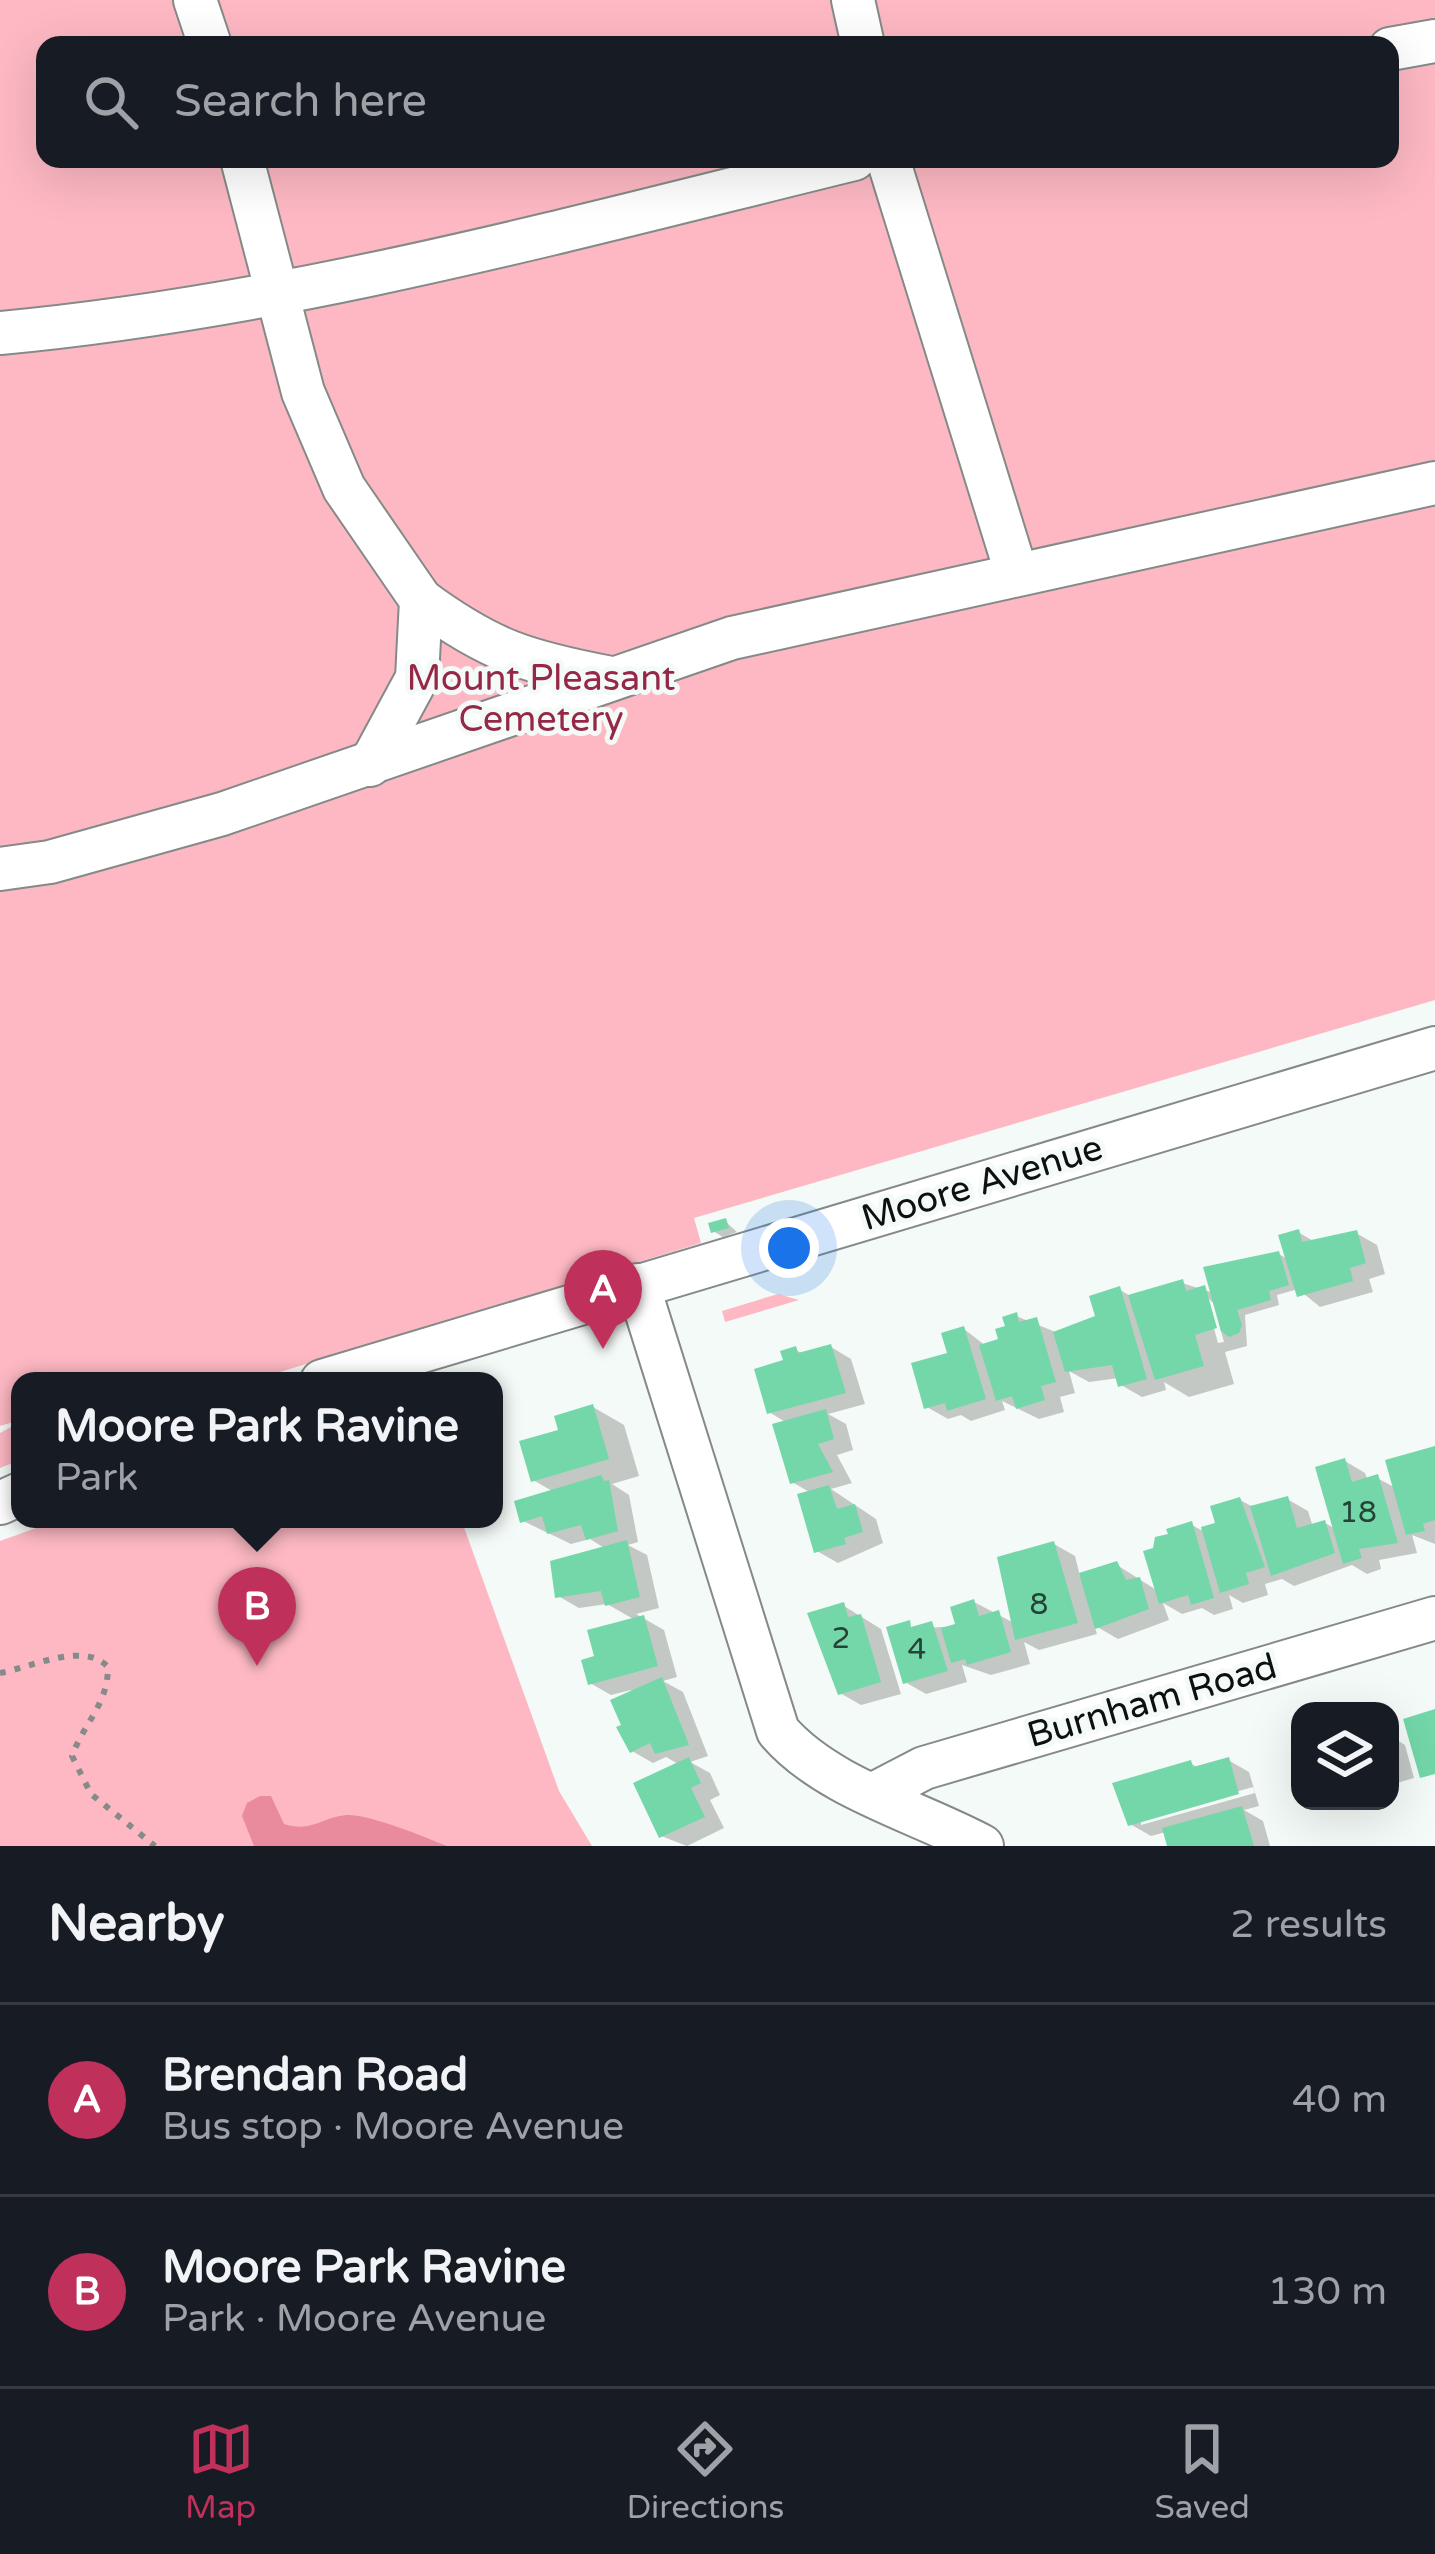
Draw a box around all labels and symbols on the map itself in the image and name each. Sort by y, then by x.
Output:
park label: Mount Pleasant Cemetery [407,657,676,741]
street label: Moore Avenue [856,1126,1108,1240]
your location [759,1218,819,1278]
pin: A [564,1250,642,1349]
house number: 18 [1339,1494,1377,1531]
pin: B [218,1567,296,1666]
house number: 8 [1030,1586,1048,1623]
house number: 2 [832,1620,850,1657]
house number: 4 [908,1631,926,1668]
street label: Burnham Road [1022,1645,1282,1757]

